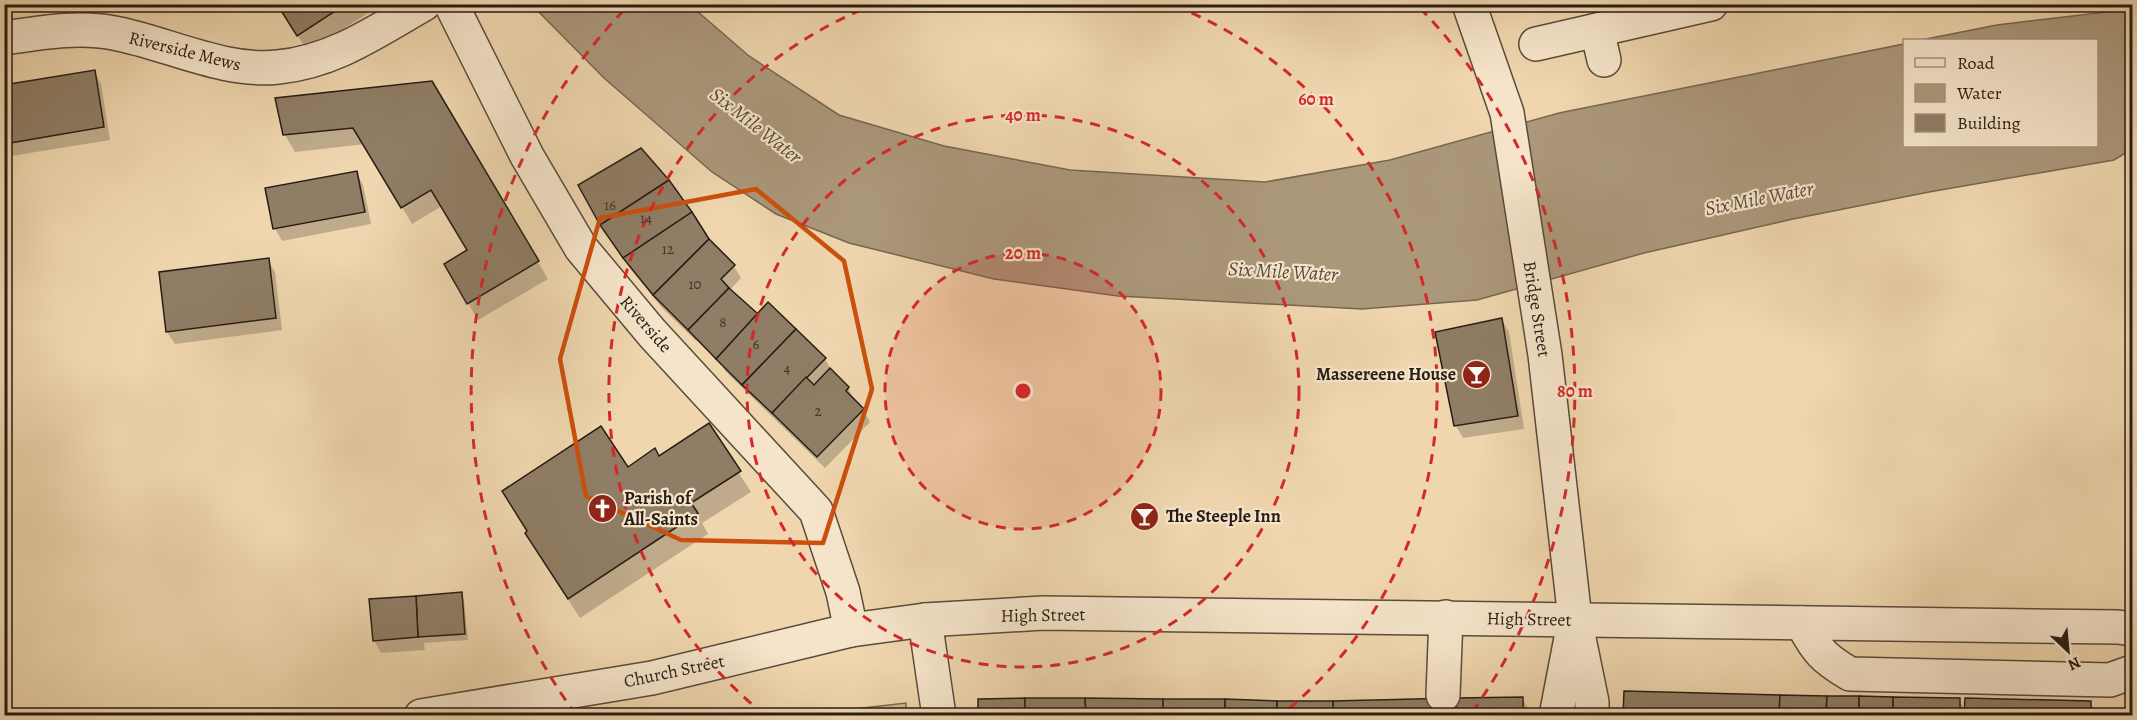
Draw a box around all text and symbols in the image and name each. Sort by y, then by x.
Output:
street label: Riverside Mews [126,25,244,77]
legend [1903,39,2098,147]
text: Road [1957,51,1995,75]
water label: Six Mile Water [704,81,808,171]
text: Water [1956,81,2002,105]
text: 60 m [1298,87,1334,111]
text: 40 m [1005,103,1041,127]
text: Building [1957,111,2021,135]
water label: Six Mile Water [1703,175,1817,222]
house number: 16 [604,195,616,215]
house number: 14 [640,208,652,228]
house number: 12 [662,239,674,259]
text: 20 m [1005,241,1041,265]
water label: Six Mile Water [1227,255,1340,288]
street label: Bridge Street [1518,259,1556,359]
house number: 10 [688,274,702,294]
street label: Riverside [614,290,678,358]
house number: 8 [719,312,727,332]
house number: 6 [753,334,760,354]
house number: 4 [784,358,791,378]
bar icon: Massereene House [1461,358,1493,390]
place label: Massereene House [1316,362,1456,386]
text: 80 m [1557,379,1593,403]
centre of rings [1013,381,1033,401]
house number: 2 [814,401,822,421]
place label: Parish of All-Saints [623,486,698,531]
church icon: Parish of All-Saints [587,492,619,524]
bar icon: The Steeple Inn [1129,500,1161,532]
place label: The Steeple Inn [1166,504,1281,528]
street label: High Street [1000,602,1086,628]
street label: High Street [1486,606,1572,632]
north arrow [2038,621,2098,681]
street label: Church Street [621,649,727,693]
text: N [2064,651,2084,676]

